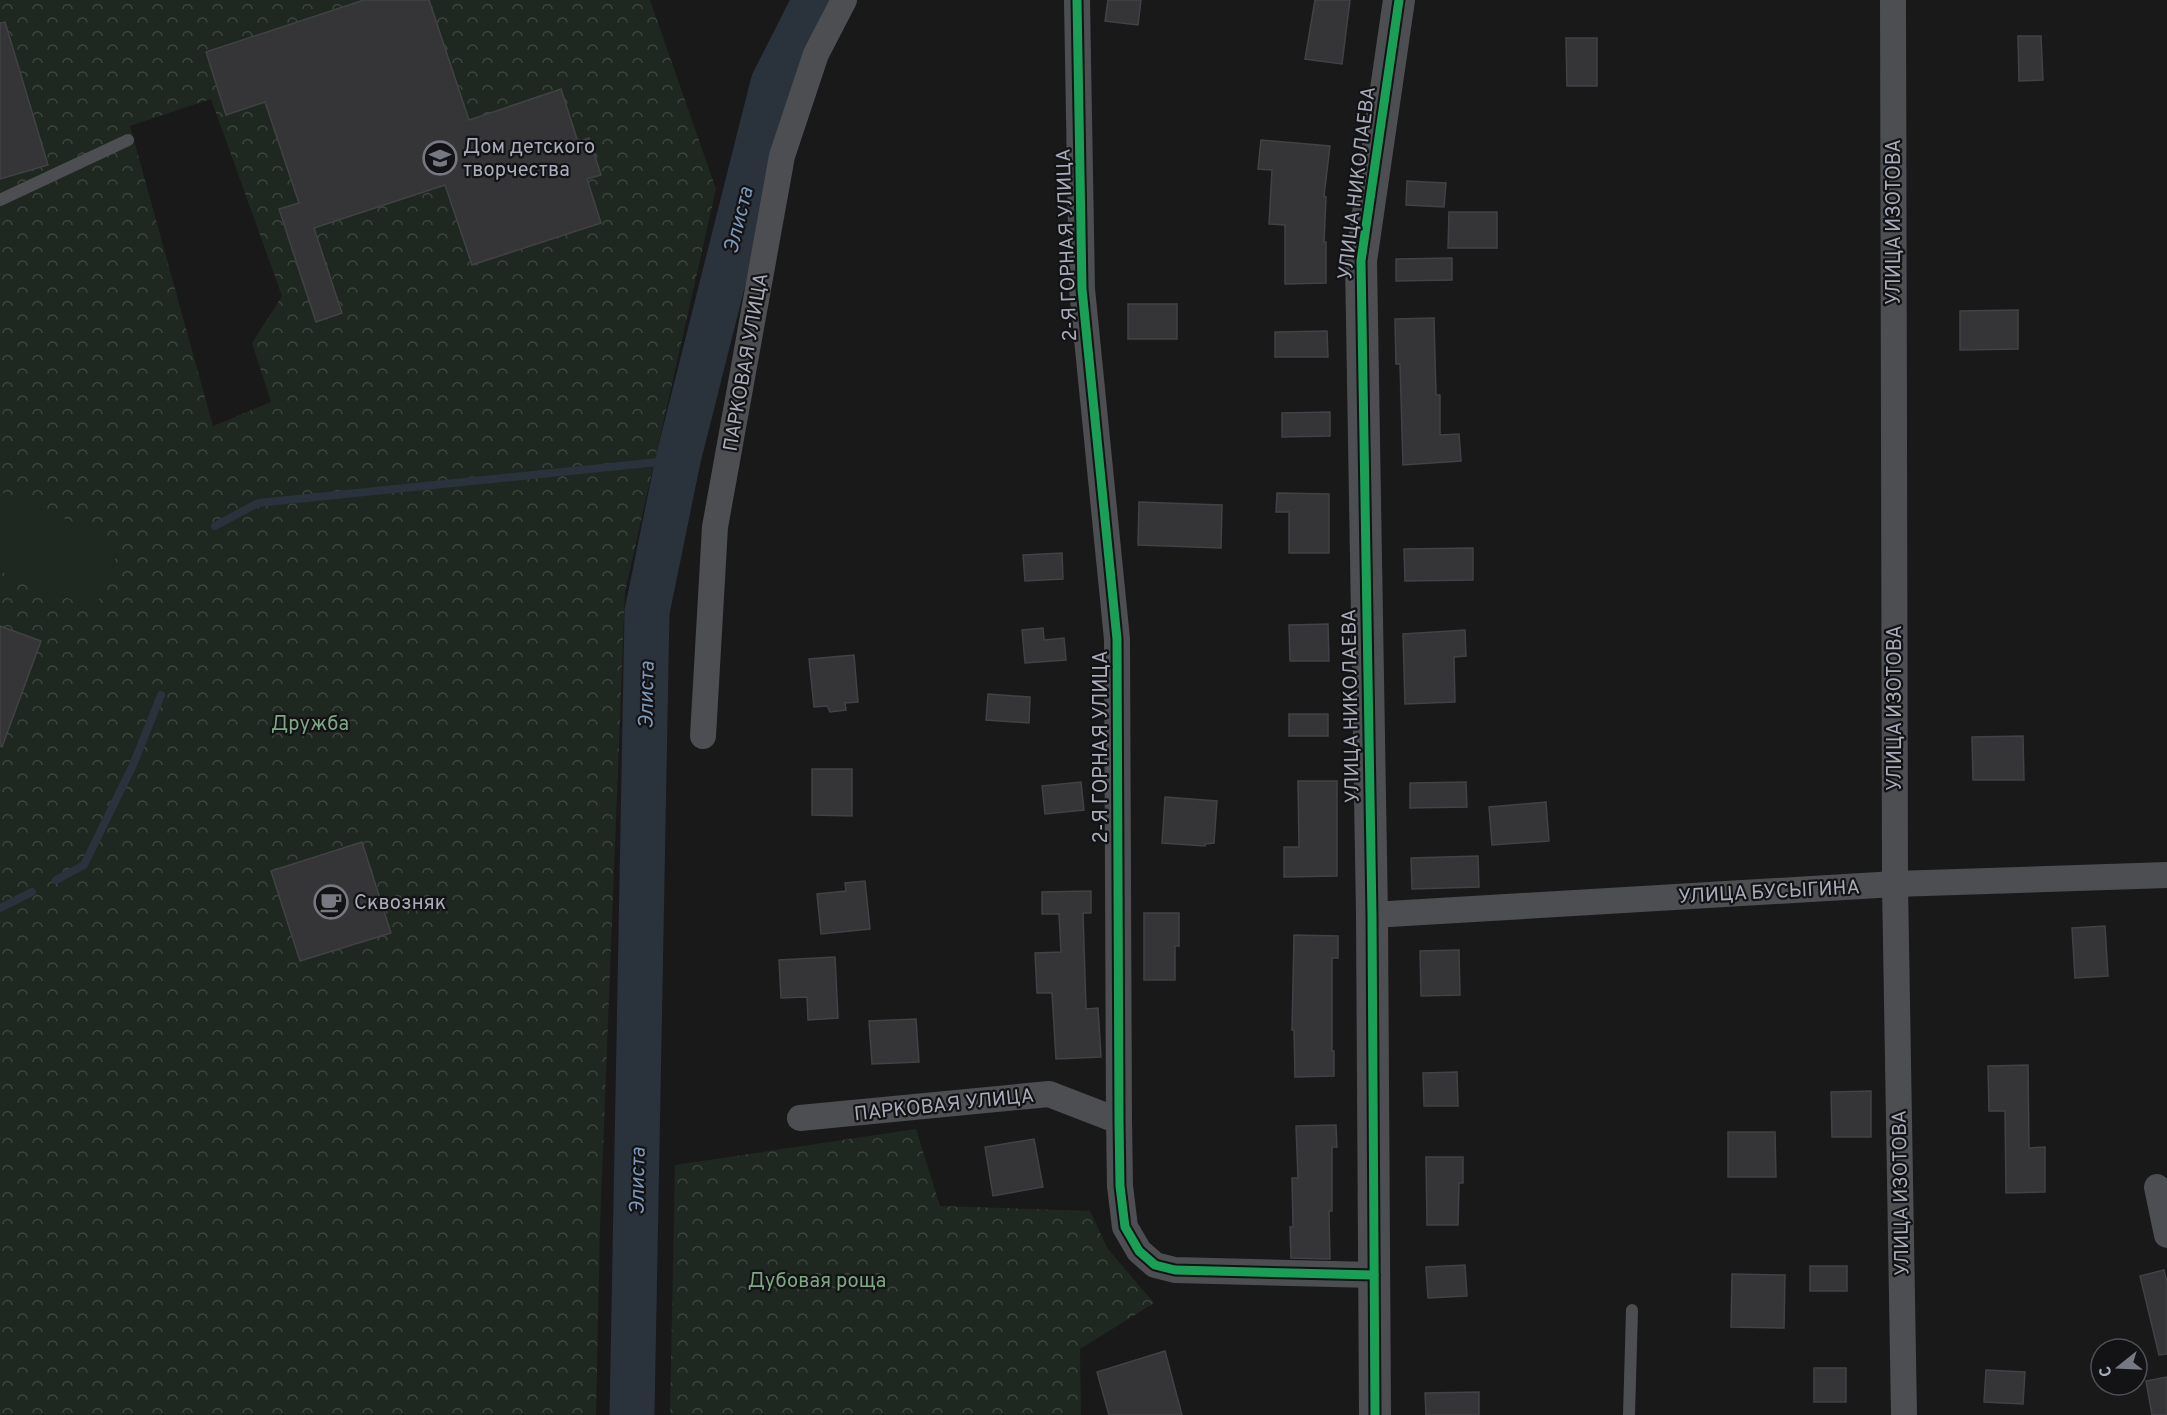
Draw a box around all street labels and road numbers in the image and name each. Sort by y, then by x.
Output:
street label: УЛИЦА НИКОЛАЕВА [1333,85,1383,281]
street label: УЛИЦА ИЗОТОВА [1882,139,1908,305]
street label: 2-Я ГОРНАЯ УЛИЦА [1052,148,1084,342]
street label: ПАРКОВАЯ УЛИЦА [718,271,775,454]
street label: УЛИЦА НИКОЛАЕВА [1337,608,1367,803]
street label: УЛИЦА ИЗОТОВА [1883,625,1909,791]
street label: 2-Я ГОРНАЯ УЛИЦА [1089,650,1115,844]
street label: УЛИЦА БУСЫГИНА [1678,875,1861,911]
street label: ПАРКОВАЯ УЛИЦА [853,1084,1036,1128]
street label: УЛИЦА ИЗОТОВА [1888,1110,1916,1276]

